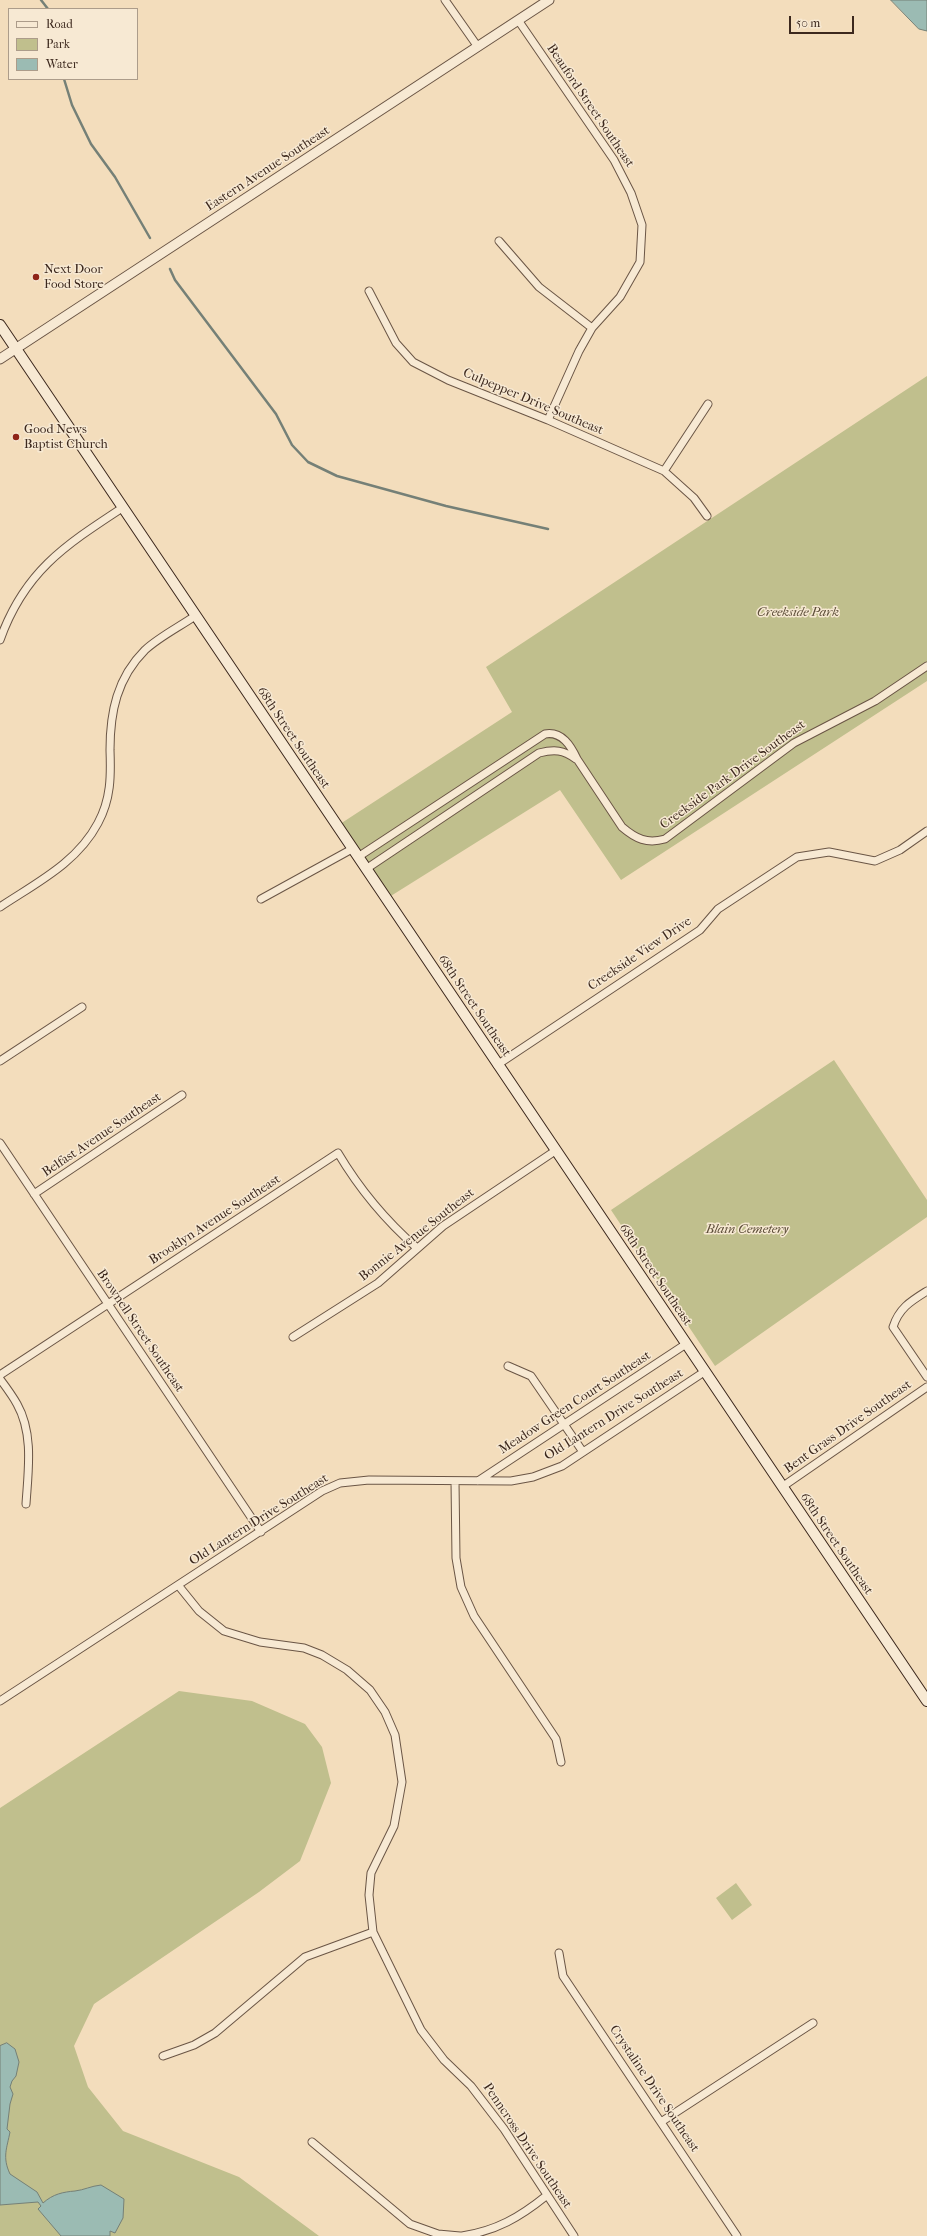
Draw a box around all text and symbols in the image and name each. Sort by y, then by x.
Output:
legend [8,8,138,80]
scale bar [791,8,856,34]
text: 50 m [796,16,820,30]
text: Road [46,17,73,31]
text: Park [46,37,70,51]
street label: Beauford Street Southeast [543,41,637,171]
text: Water [46,57,78,71]
street label: Eastern Avenue Southeast [203,123,333,215]
place label: Next Door Food Store [44,262,104,293]
marker: Next Door Food Store [31,272,41,282]
street label: Culpepper Drive Southeast [461,365,605,439]
place label: Good News Baptist Church [24,422,108,453]
marker: Good News Baptist Church [11,432,21,442]
park label: Creekside Park [757,605,839,621]
street label: 68th Street Southeast [253,684,333,792]
street label: Creekside Park Drive Southeast [657,717,809,833]
street label: Creekside View Drive [585,914,695,994]
street label: 68th Street Southeast [434,952,514,1060]
street label: Belfast Avenue Southeast [40,1089,164,1181]
street label: Brooklyn Avenue Southeast [146,1172,284,1268]
street label: Bonnie Avenue Southeast [356,1185,478,1285]
street label: 68th Street Southeast [615,1221,695,1329]
park label: Blain Cemetery [706,1222,788,1238]
street label: Brownell Street Southeast [93,1266,187,1396]
street label: Meadow Green Court Southeast [496,1348,654,1458]
street label: Old Lantern Drive Southeast [542,1366,686,1464]
street label: Bent Grass Drive Southeast [781,1377,915,1477]
street label: Old Lantern Drive Southeast [187,1471,331,1569]
street label: 68th Street Southeast [796,1490,876,1598]
street label: Crystaline Drive Southeast [606,2023,702,2155]
street label: Penncross Drive Southeast [479,2080,575,2212]

